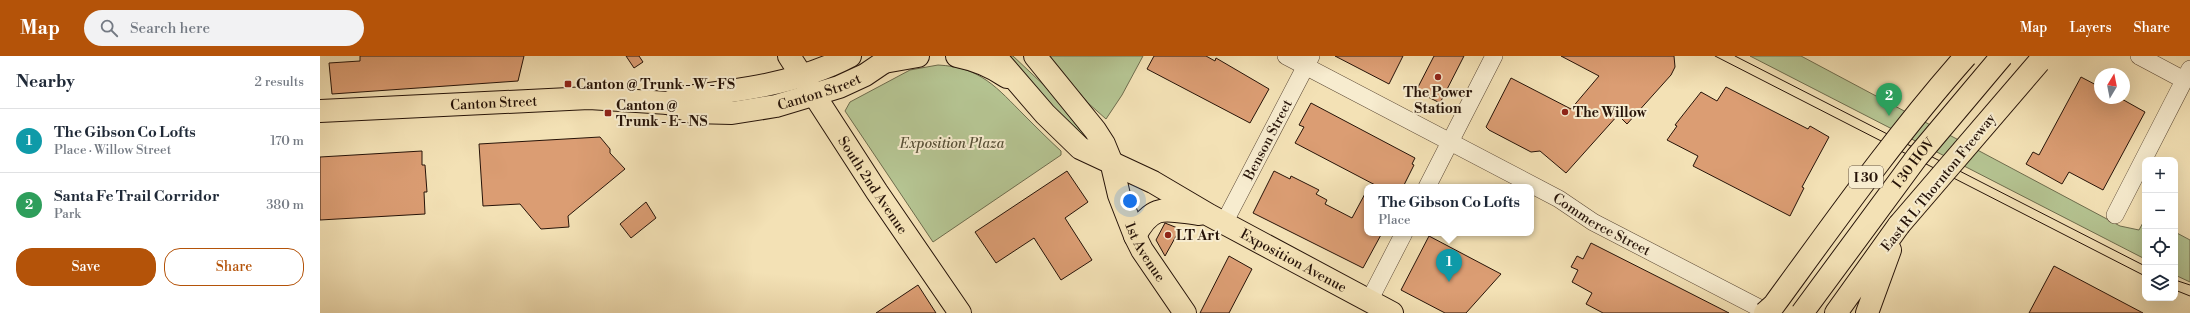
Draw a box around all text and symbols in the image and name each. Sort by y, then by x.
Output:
search box [84,10,364,46]
text: Map [20,16,60,40]
icon: search [98,17,120,39]
text: Search here [130,19,210,38]
text: Map [2020,19,2047,37]
text: Layers [2069,19,2112,37]
text: Share [2134,19,2170,37]
north arrow [2094,68,2130,104]
street label: Canton Street [775,70,864,115]
text: Nearby [16,71,75,93]
marker: The Power Station [1433,72,1443,82]
text: 2 results [255,74,304,90]
place label: Canton @ Trunk - W - FS [576,76,735,94]
marker: Canton @ Trunk - W - FS [563,79,573,89]
pin: 2 [1876,83,1902,116]
place label: The Power Station [1403,84,1473,118]
street label: Canton Street [450,93,538,115]
place label: Canton @ Trunk - E - NS [616,97,708,131]
street label: Benson Street [1239,97,1297,184]
place label: The Willow [1573,104,1647,122]
marker: The Willow [1560,107,1570,117]
marker: Canton @ Trunk - E - NS [603,108,613,118]
street label: East R L Thornton Freeway [1878,110,2000,255]
text: The Gibson Co Lofts [54,123,196,142]
text: 1 [26,133,32,149]
text: 170 m [270,133,304,149]
street label: South 2nd Avenue [833,133,911,238]
street label: I 30 HOV [1889,134,1940,192]
park label: Exposition Plaza [899,135,1005,153]
text: Place · Willow Street [54,142,171,158]
map controls [2142,157,2178,301]
button: + [2142,157,2178,193]
road number: I 30 [1849,166,1883,188]
popup [1364,184,1534,236]
text: Santa Fe Trail Corridor [54,187,220,206]
street label: Commerce Street [1550,189,1653,260]
your location [1120,191,1140,211]
text: The Gibson Co Lofts [1378,193,1520,212]
button: − [2142,193,2178,229]
text: 2 [25,197,33,213]
text: 380 m [266,197,304,213]
text: Park [54,206,81,222]
text: Place [1378,212,1411,228]
street label: 1st Avenue [1120,220,1169,286]
street label: Exposition Avenue [1237,225,1350,297]
place label: LT Art [1176,227,1221,245]
button: locate [2142,229,2178,265]
marker: LT Art [1163,230,1173,240]
button: Save [16,248,156,286]
button: Share [164,248,304,286]
pin: 1 [1436,249,1462,282]
button: layers [2142,265,2178,301]

